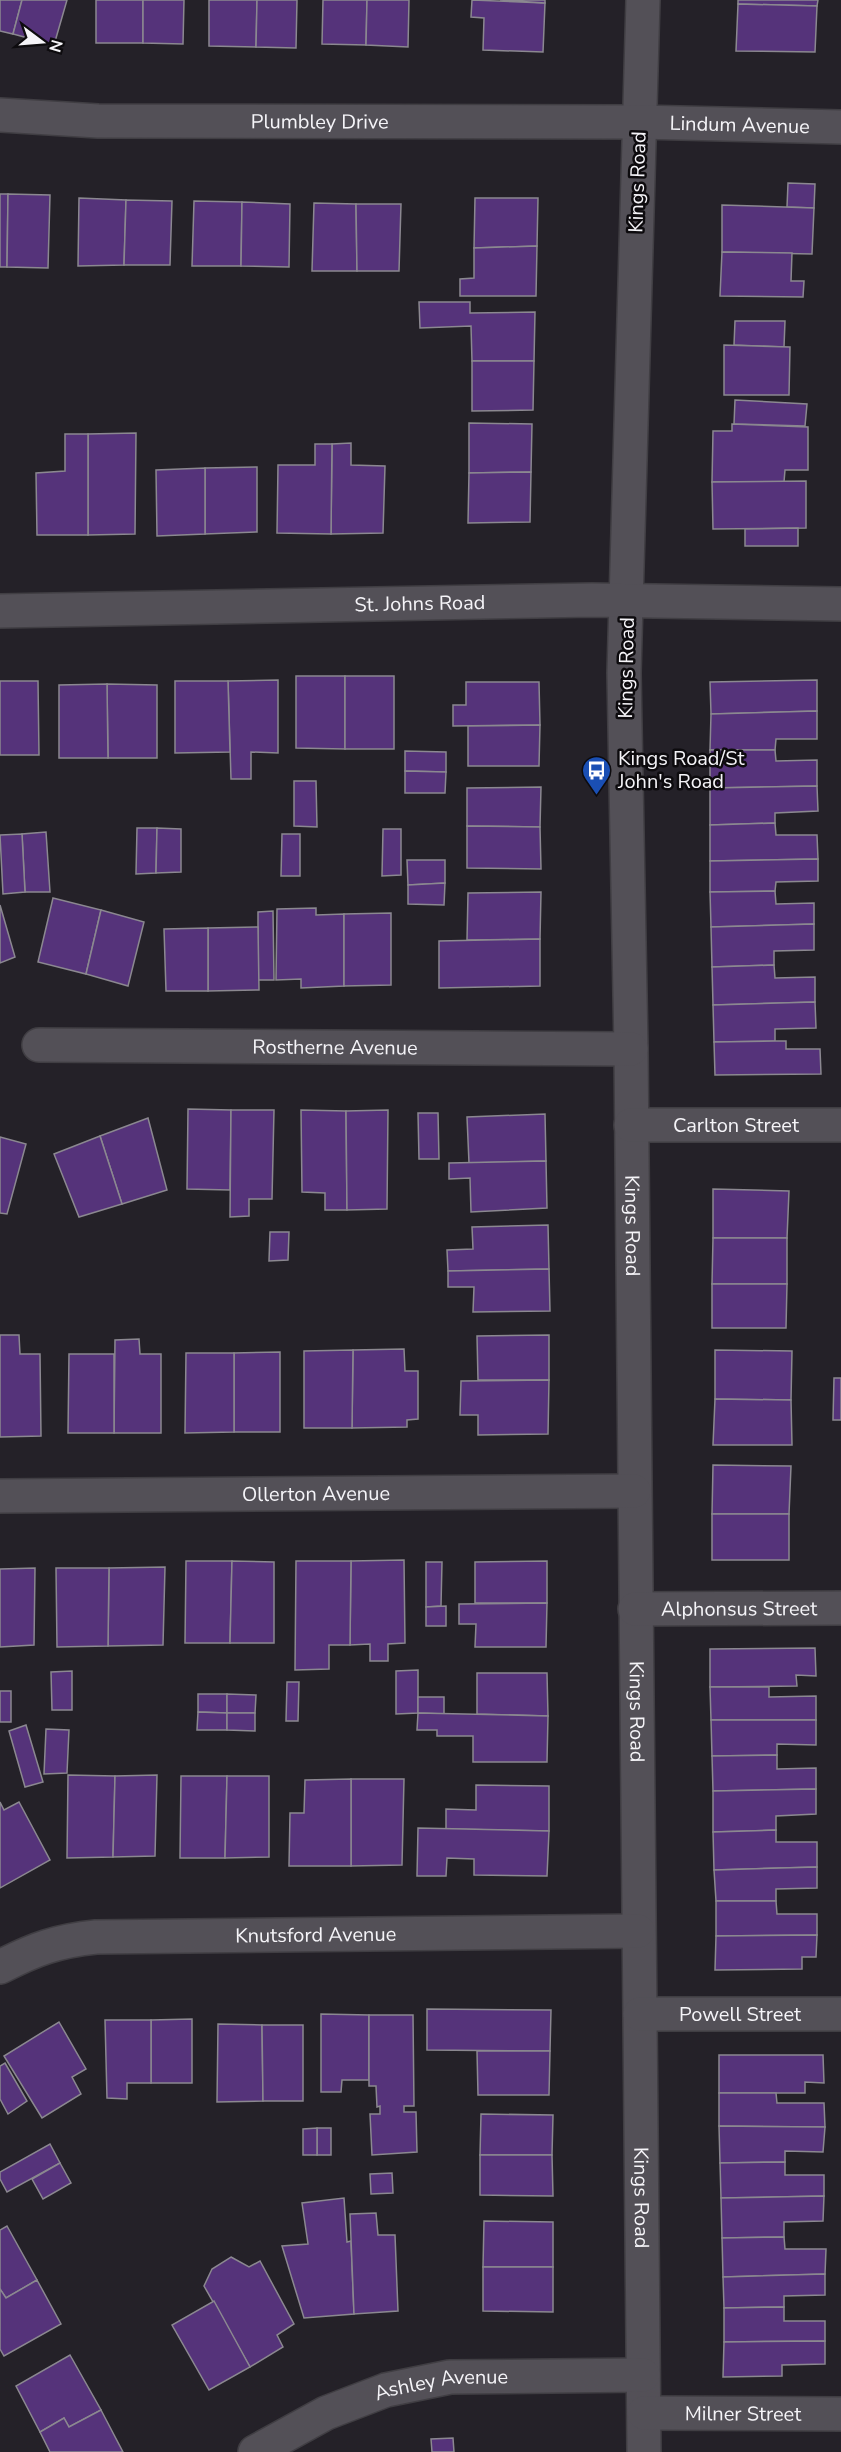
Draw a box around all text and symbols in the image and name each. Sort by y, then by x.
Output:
north arrow [12,12,72,72]
text: N [43,37,68,55]
street label: Plumbley Drive [251,108,389,136]
street label: Lindum Avenue [669,110,810,140]
street label: Kings Road [622,131,653,233]
street label: St. Johns Road [354,589,486,618]
street label: Kings Road [612,617,641,719]
place label: Kings Road/St John's Road [617,745,745,795]
bus stop icon: Kings Road/St John's Road [581,754,613,796]
street label: Rostherne Avenue [252,1033,418,1062]
street label: Carlton Street [673,1112,800,1139]
street label: Kings Road [618,1175,646,1277]
street label: Ollerton Avenue [242,1480,390,1508]
street label: Alphonsus Street [661,1595,818,1623]
street label: Kings Road [623,1661,651,1763]
street label: Knutsford Avenue [235,1921,396,1949]
street label: Powell Street [679,2001,802,2028]
street label: Kings Road [627,2147,655,2249]
street label: Ashley Avenue [370,2363,508,2407]
street label: Milner Street [685,2400,802,2428]

